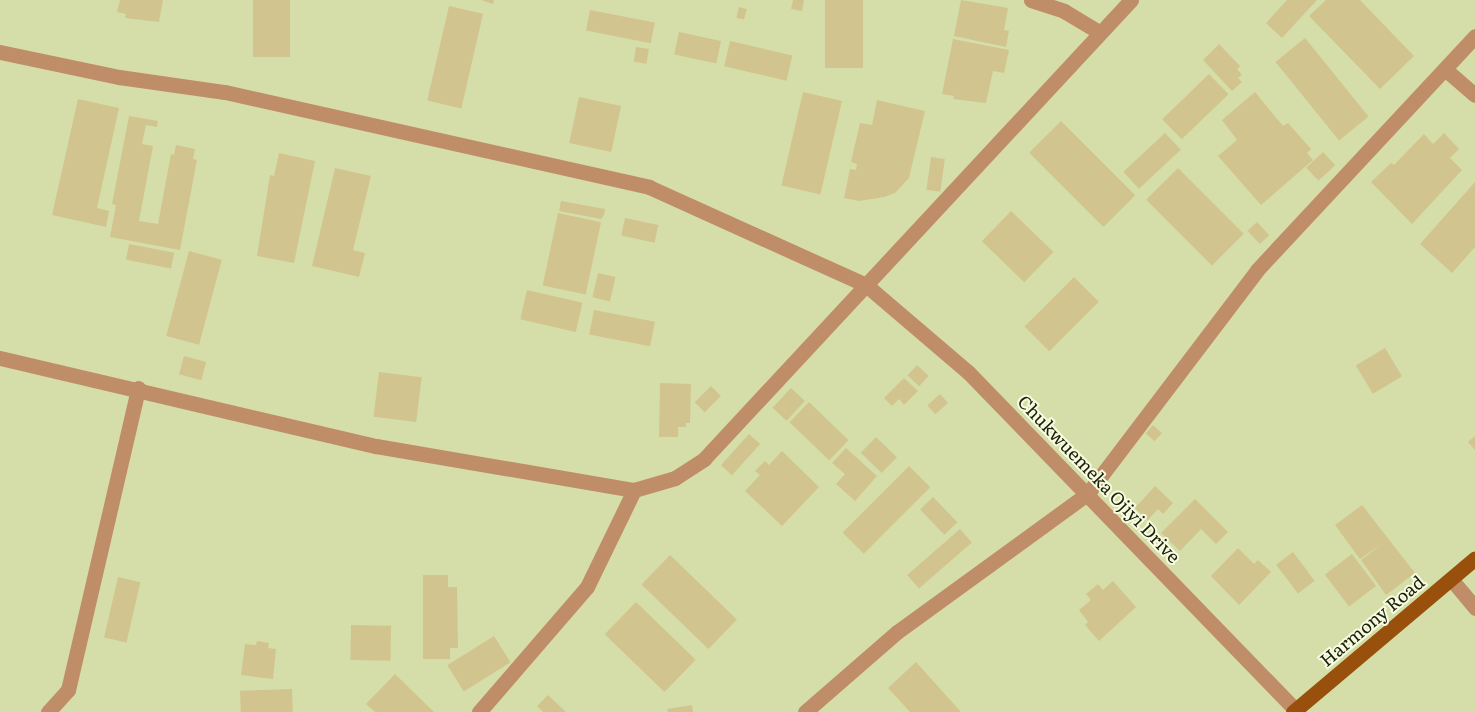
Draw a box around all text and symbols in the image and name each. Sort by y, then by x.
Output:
street label: Chukwuemeka Ojiyi Drive [1013,391,1185,567]
street label: Harmony Road [1315,571,1429,671]

